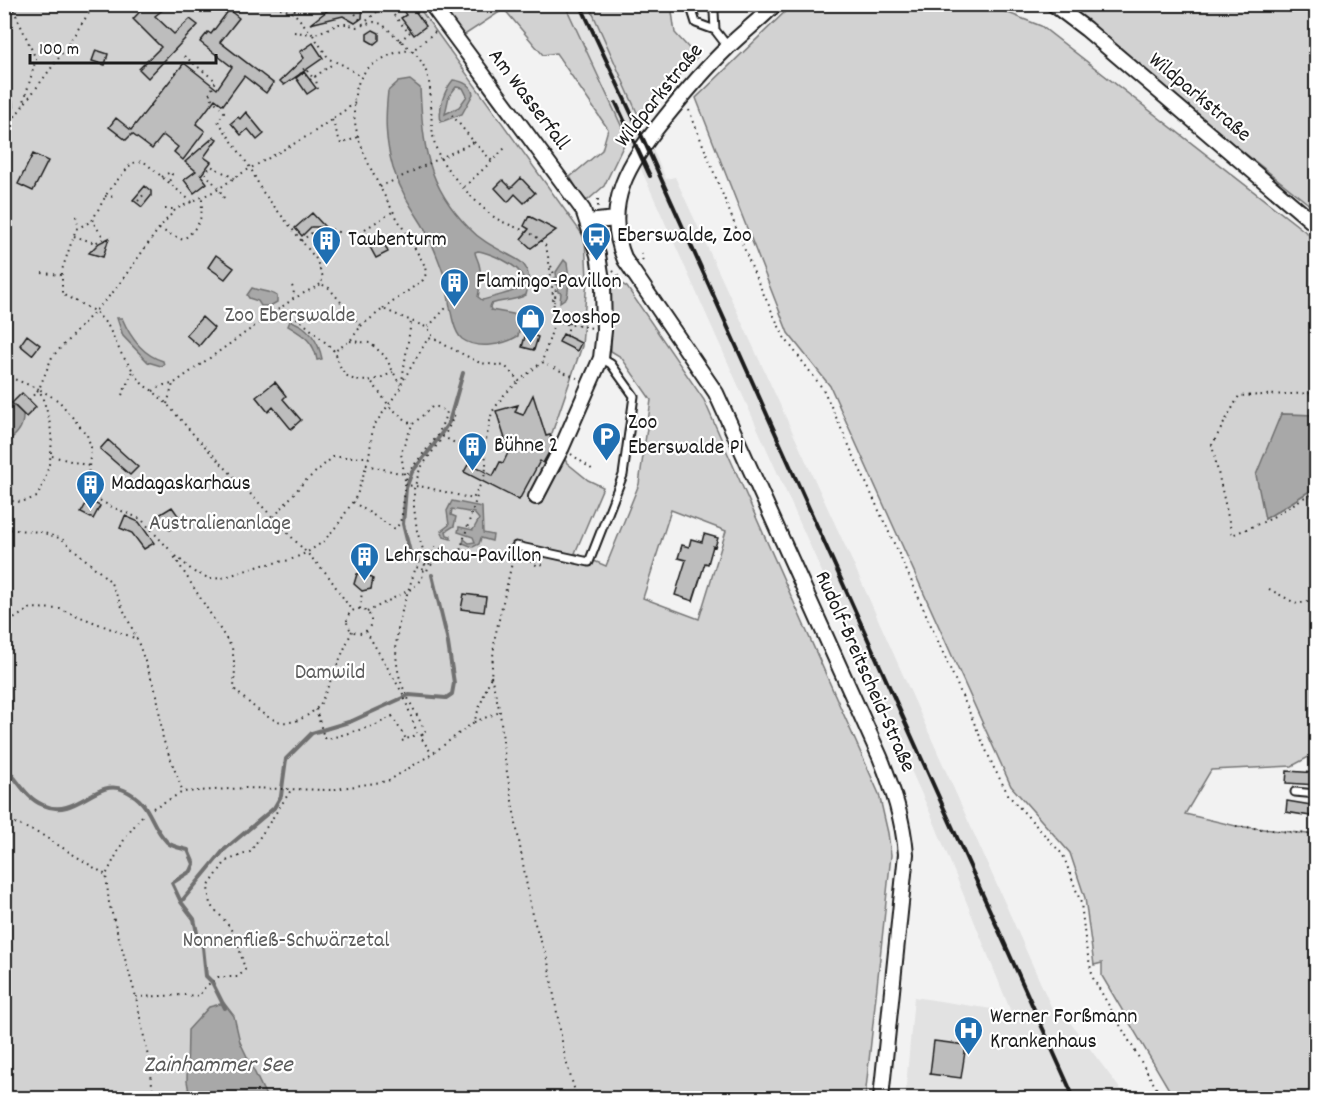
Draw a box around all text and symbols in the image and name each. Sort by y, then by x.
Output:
scale bar [30,27,216,65]
street label: Wildparkstraße [608,37,712,155]
text: 100 m [39,38,79,63]
street label: Am Wasserfall [480,43,576,157]
street label: Wildparkstraße [1141,46,1257,150]
bus stop icon: Eberswalde, Zoo [580,220,612,262]
place label: Eberswalde, Zoo [617,221,752,252]
building icon: Taubenturm [311,224,343,266]
place label: Taubenturm [348,225,447,256]
building icon: Flamingo-Pavillon [439,266,471,308]
place label: Flamingo-Pavillon [476,267,622,298]
park label: Zoo Eberswalde [225,301,355,332]
shop icon: Zooshop [515,302,547,344]
place label: Zooshop [552,303,621,334]
place label: Zoo Eberswalde P1 [628,408,744,464]
parking icon: Zoo Eberswalde P1 [591,420,623,462]
building icon: Bühne 2 [457,430,489,472]
place label: Bühne 2 [494,431,558,462]
building icon: Madagaskarhaus [74,468,106,510]
place label: Madagaskarhaus [111,469,251,500]
park label: Australienanlage [149,509,291,540]
building icon: Lehrschau-Pavillon [348,540,380,582]
place label: Lehrschau-Pavillon [385,541,541,572]
street label: Rudolf-Breitscheid-Straße [806,566,922,778]
park label: Damwild [295,658,365,689]
park label: Nonnenfließ-Schwärzetal [182,926,390,957]
place label: Werner Forßmann Krankenhaus [990,1002,1138,1058]
hospital icon: Werner Forßmann Krankenhaus [953,1014,985,1056]
water label: Zainhammer See [143,1049,294,1083]

